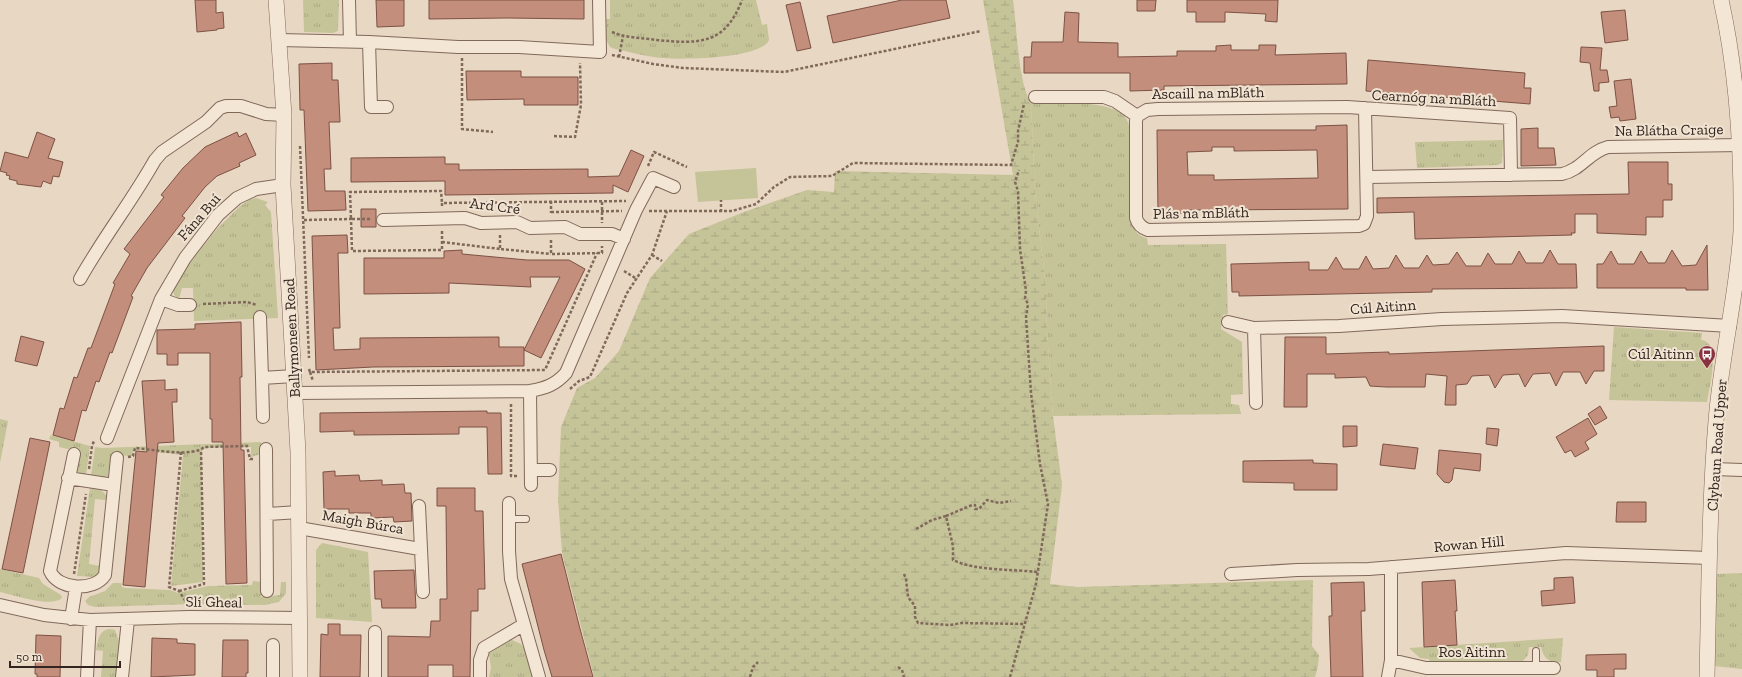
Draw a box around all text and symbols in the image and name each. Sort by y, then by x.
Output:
street label: Ascaill na mBláth [1152,83,1265,103]
street label: Cearnóg na mBláth [1371,86,1497,110]
street label: Na Blátha Craige [1614,120,1724,140]
street label: Fána Buí [174,190,224,244]
street label: Ard Cré [469,194,521,218]
street label: Plás na mBláth [1153,203,1250,223]
street label: Ballymoneen Road [280,277,304,398]
street label: Cúl Aitinn [1349,296,1417,318]
bus stop icon: Cúl Aitinn [1697,344,1717,369]
place label: Cúl Aitinn [1628,345,1694,363]
street label: Clybaun Road Upper [1703,378,1731,512]
street label: Maigh Búrca [321,506,405,538]
street label: Rowan Hill [1433,532,1505,556]
street label: Slí Gheal [186,593,242,611]
scale bar [10,643,120,669]
street label: Ros Aitinn [1438,643,1506,661]
text: 50 m [16,650,43,664]

